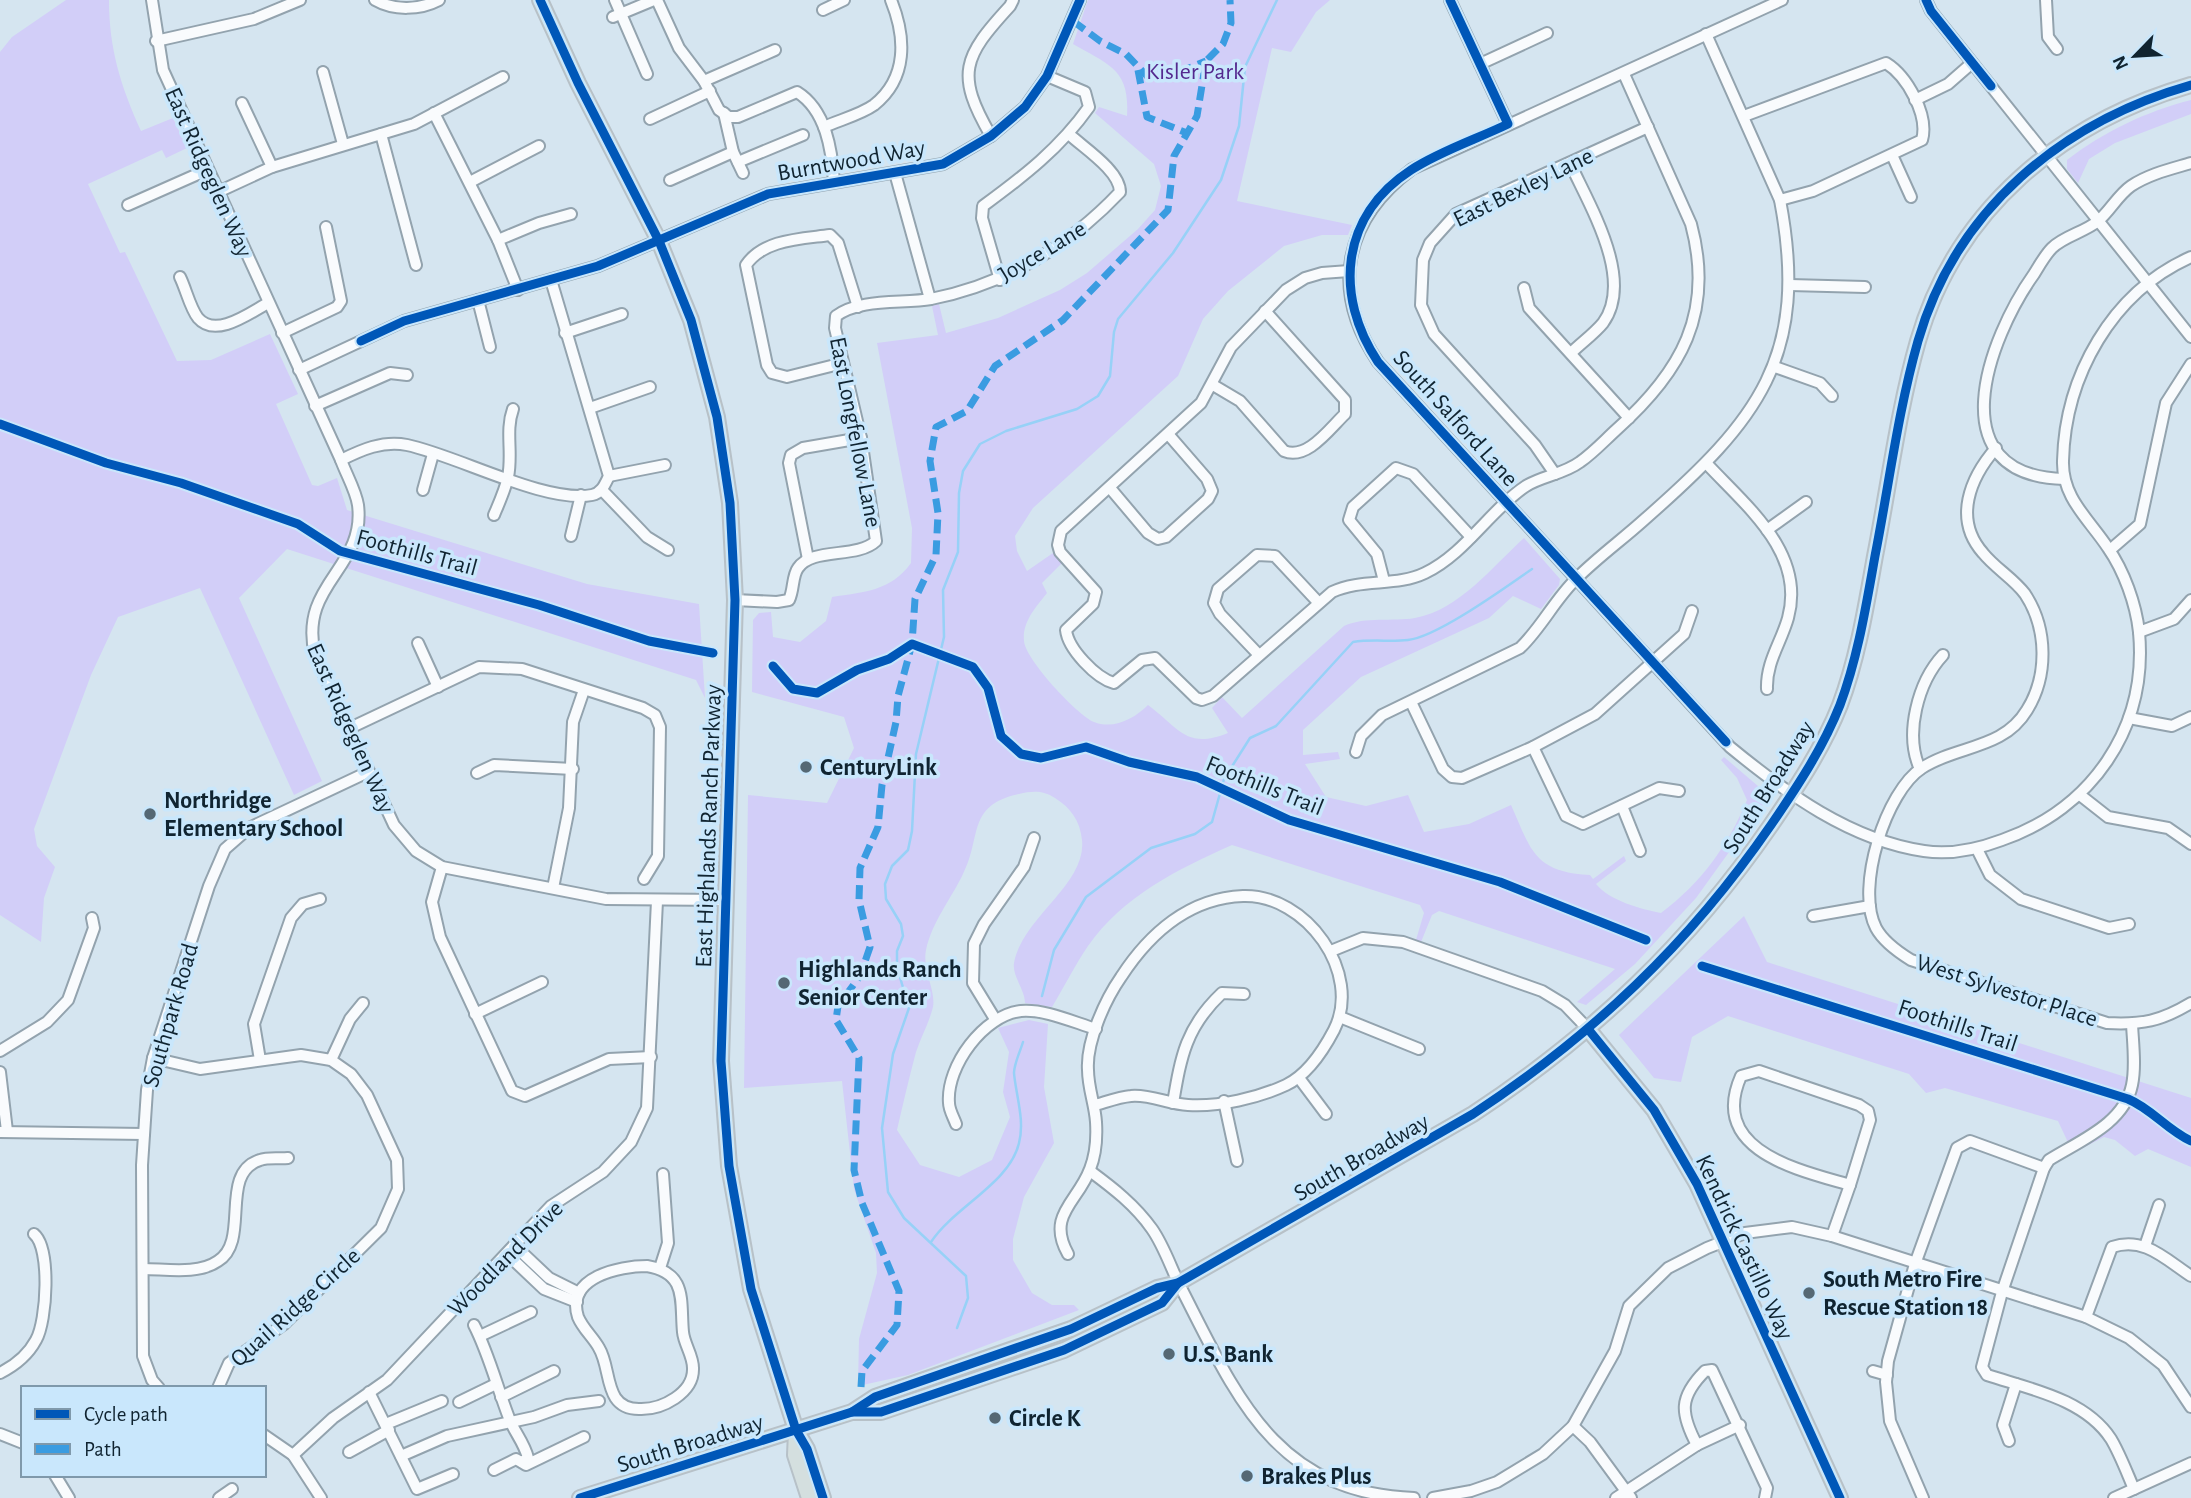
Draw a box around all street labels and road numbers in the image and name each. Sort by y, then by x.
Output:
street label: East Ridgeglen Way [160,84,256,261]
street label: Burntwood Way [775,136,927,186]
street label: East Bexley Lane [1450,144,1597,232]
street label: Joyce Lane [995,217,1090,287]
street label: East Longfellow Lane [825,335,885,529]
street label: South Salford Lane [1388,346,1522,491]
street label: Foothills Trail [354,525,480,581]
street label: East Ridgeglen Way [302,640,398,817]
street label: East Highlands Ranch Parkway [692,684,726,968]
street label: South Broadway [1719,717,1819,858]
street label: Foothills Trail [1202,752,1327,820]
street label: Southpark Road [139,941,203,1090]
street label: West Sylvestor Place [1913,950,2100,1032]
street label: Foothills Trail [1895,995,2021,1057]
street label: South Broadway [1290,1110,1433,1206]
street label: Kendrick Castillo Way [1691,1151,1797,1344]
street label: Woodland Drive [444,1197,568,1321]
street label: Quail Ridge Circle [226,1244,365,1372]
street label: South Broadway [614,1410,766,1478]

